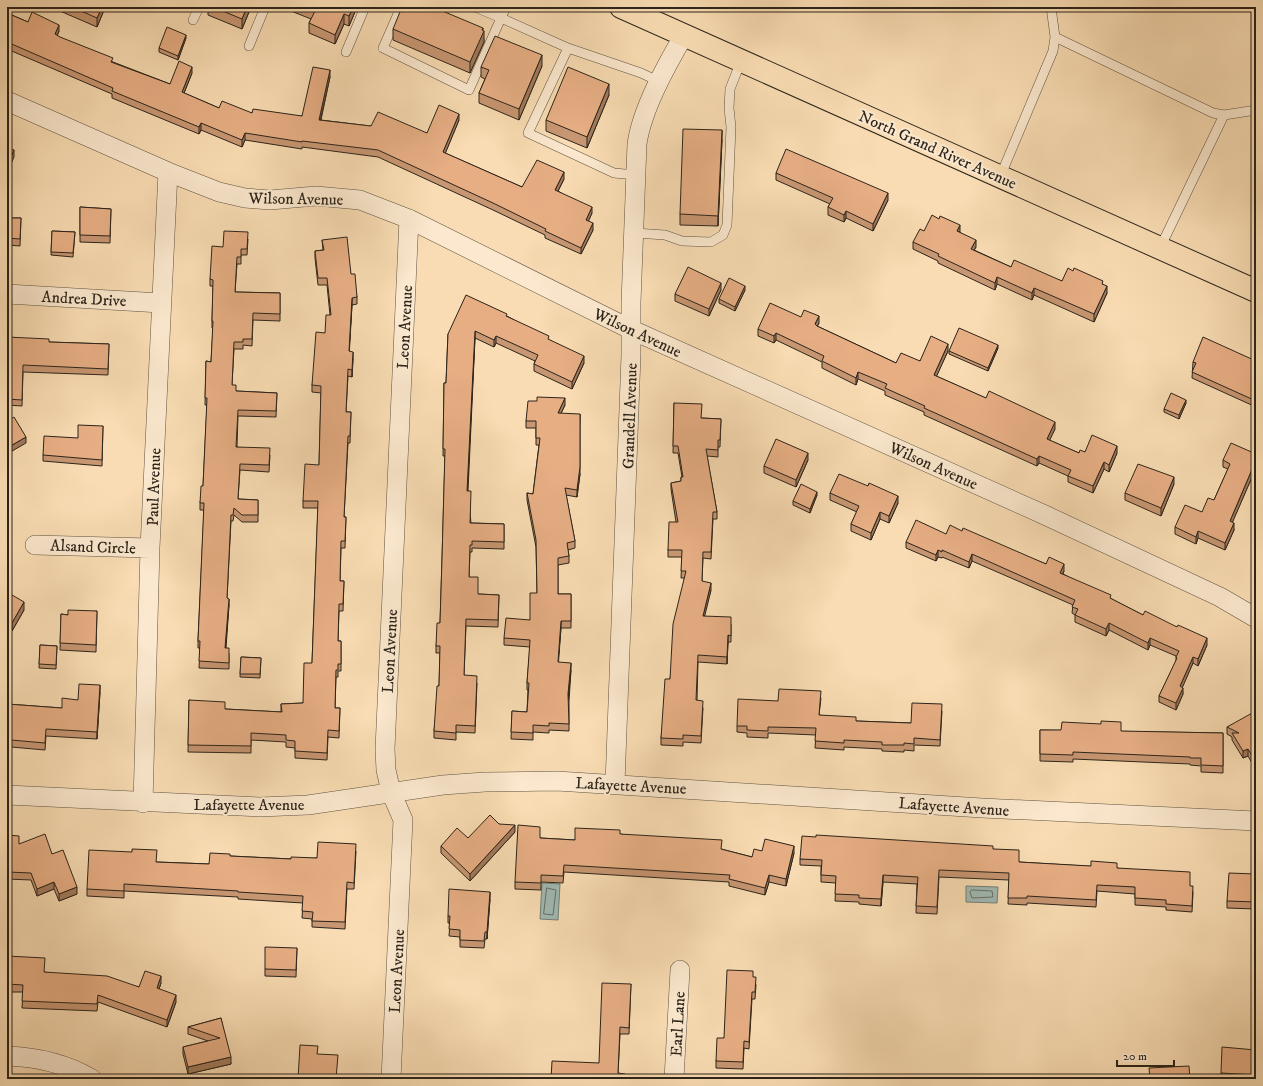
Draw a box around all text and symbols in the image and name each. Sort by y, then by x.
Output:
street label: North Grand River Avenue [855,106,1020,194]
street label: Wilson Avenue [248,188,344,210]
street label: Leon Avenue [393,284,417,369]
street label: Andrea Drive [41,287,127,311]
street label: Wilson Avenue [590,303,685,362]
street label: Grandell Avenue [618,362,642,469]
street label: Wilson Avenue [885,437,981,494]
street label: Paul Avenue [143,447,165,526]
street label: Alsand Circle [50,536,137,559]
street label: Leon Avenue [378,608,402,693]
street label: Lafayette Avenue [575,773,687,799]
street label: Lafayette Avenue [898,793,1010,821]
street label: Lafayette Avenue [194,795,305,815]
street label: Leon Avenue [385,928,409,1013]
street label: Earl Lane [666,990,690,1057]
scale bar [1117,1042,1174,1068]
text: 20 m [1123,1049,1147,1064]

